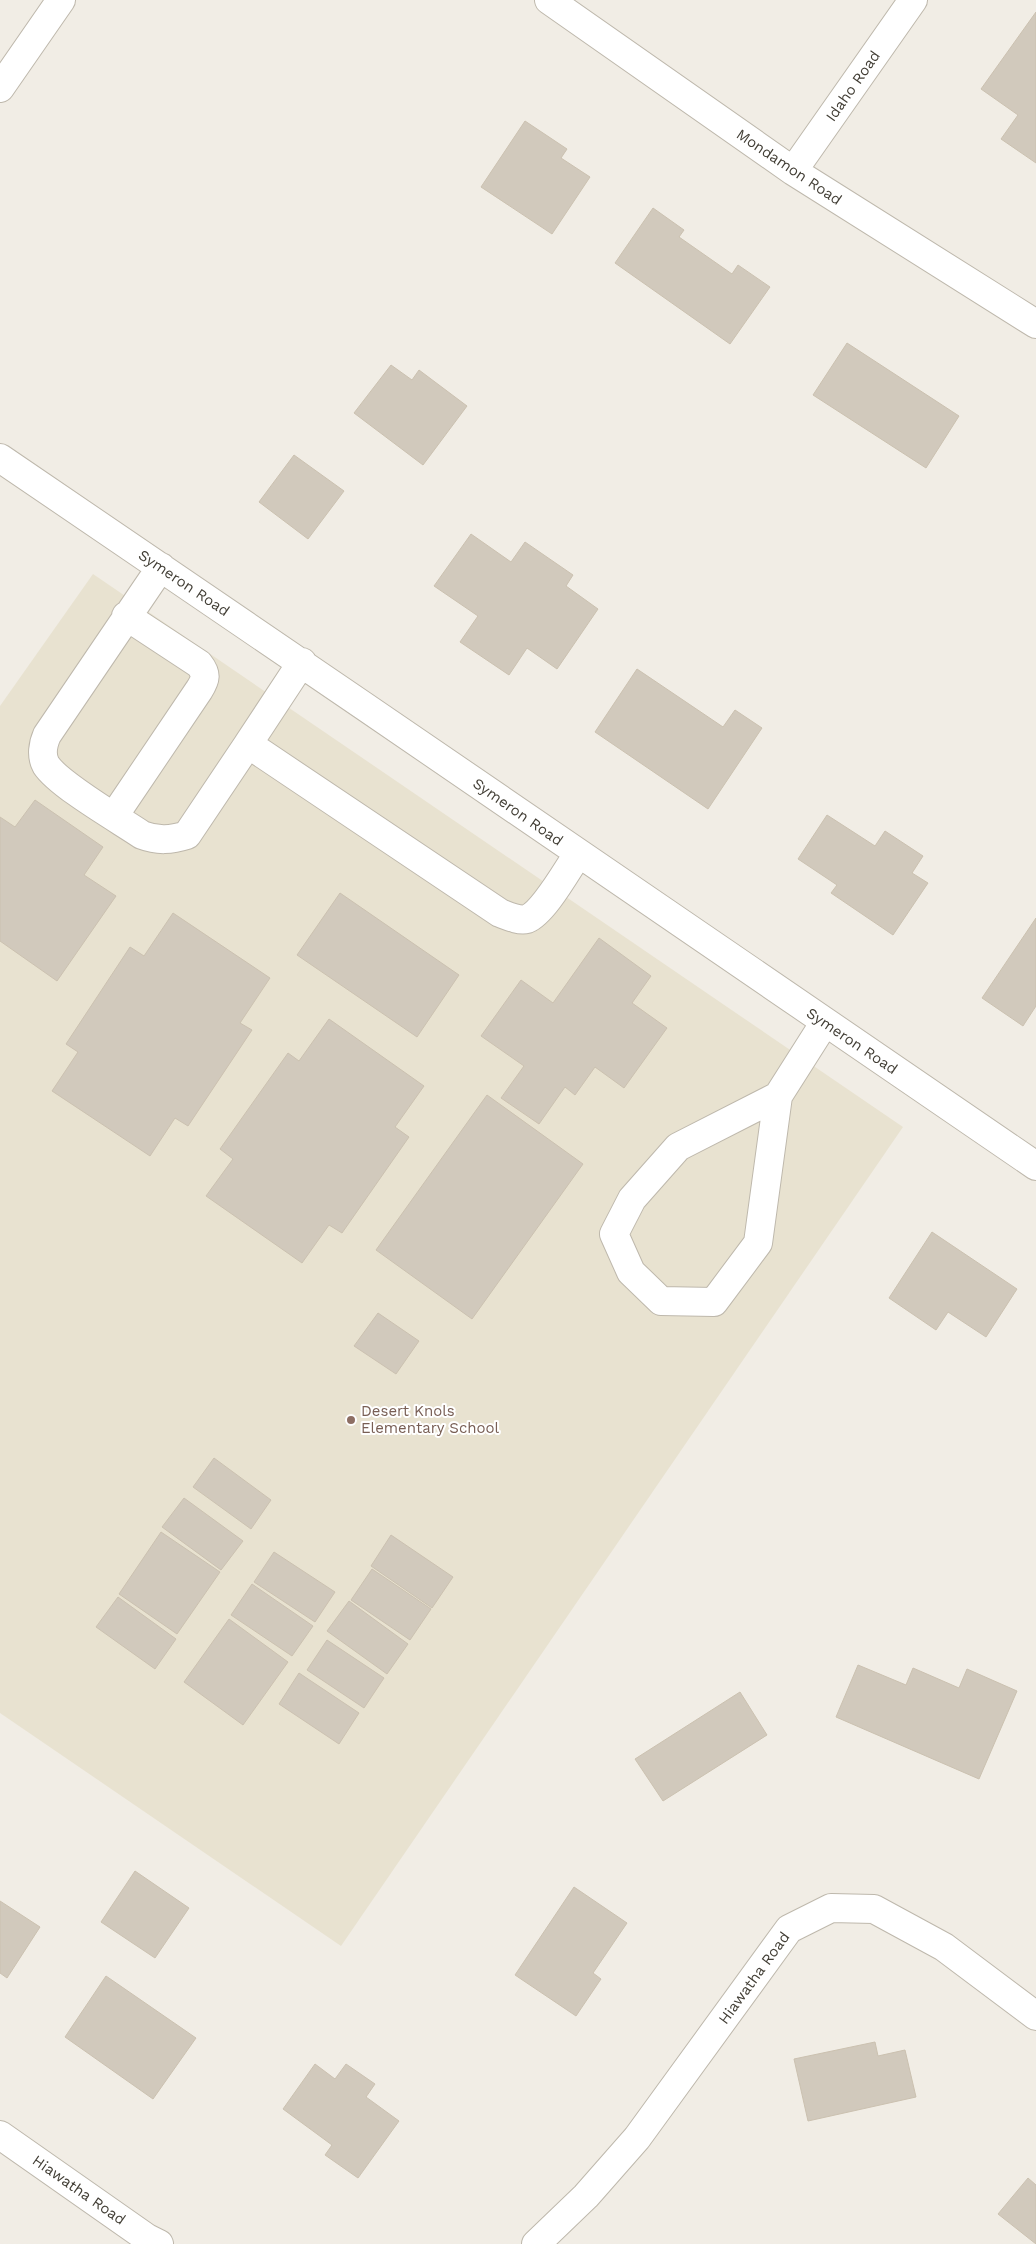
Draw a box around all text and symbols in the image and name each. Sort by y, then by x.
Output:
street label: Idaho Road [822,47,884,125]
street label: Mondamon Road [733,125,845,209]
street label: Symeron Road [135,546,233,620]
street label: Symeron Road [469,774,567,850]
street label: Symeron Road [803,1004,901,1078]
place label: Desert Knols Elementary School [361,1402,500,1437]
marker: Desert Knols Elementary School [345,1414,357,1426]
street label: Hiawatha Road [715,1928,793,2028]
street label: Hiawatha Road [29,2151,129,2229]

